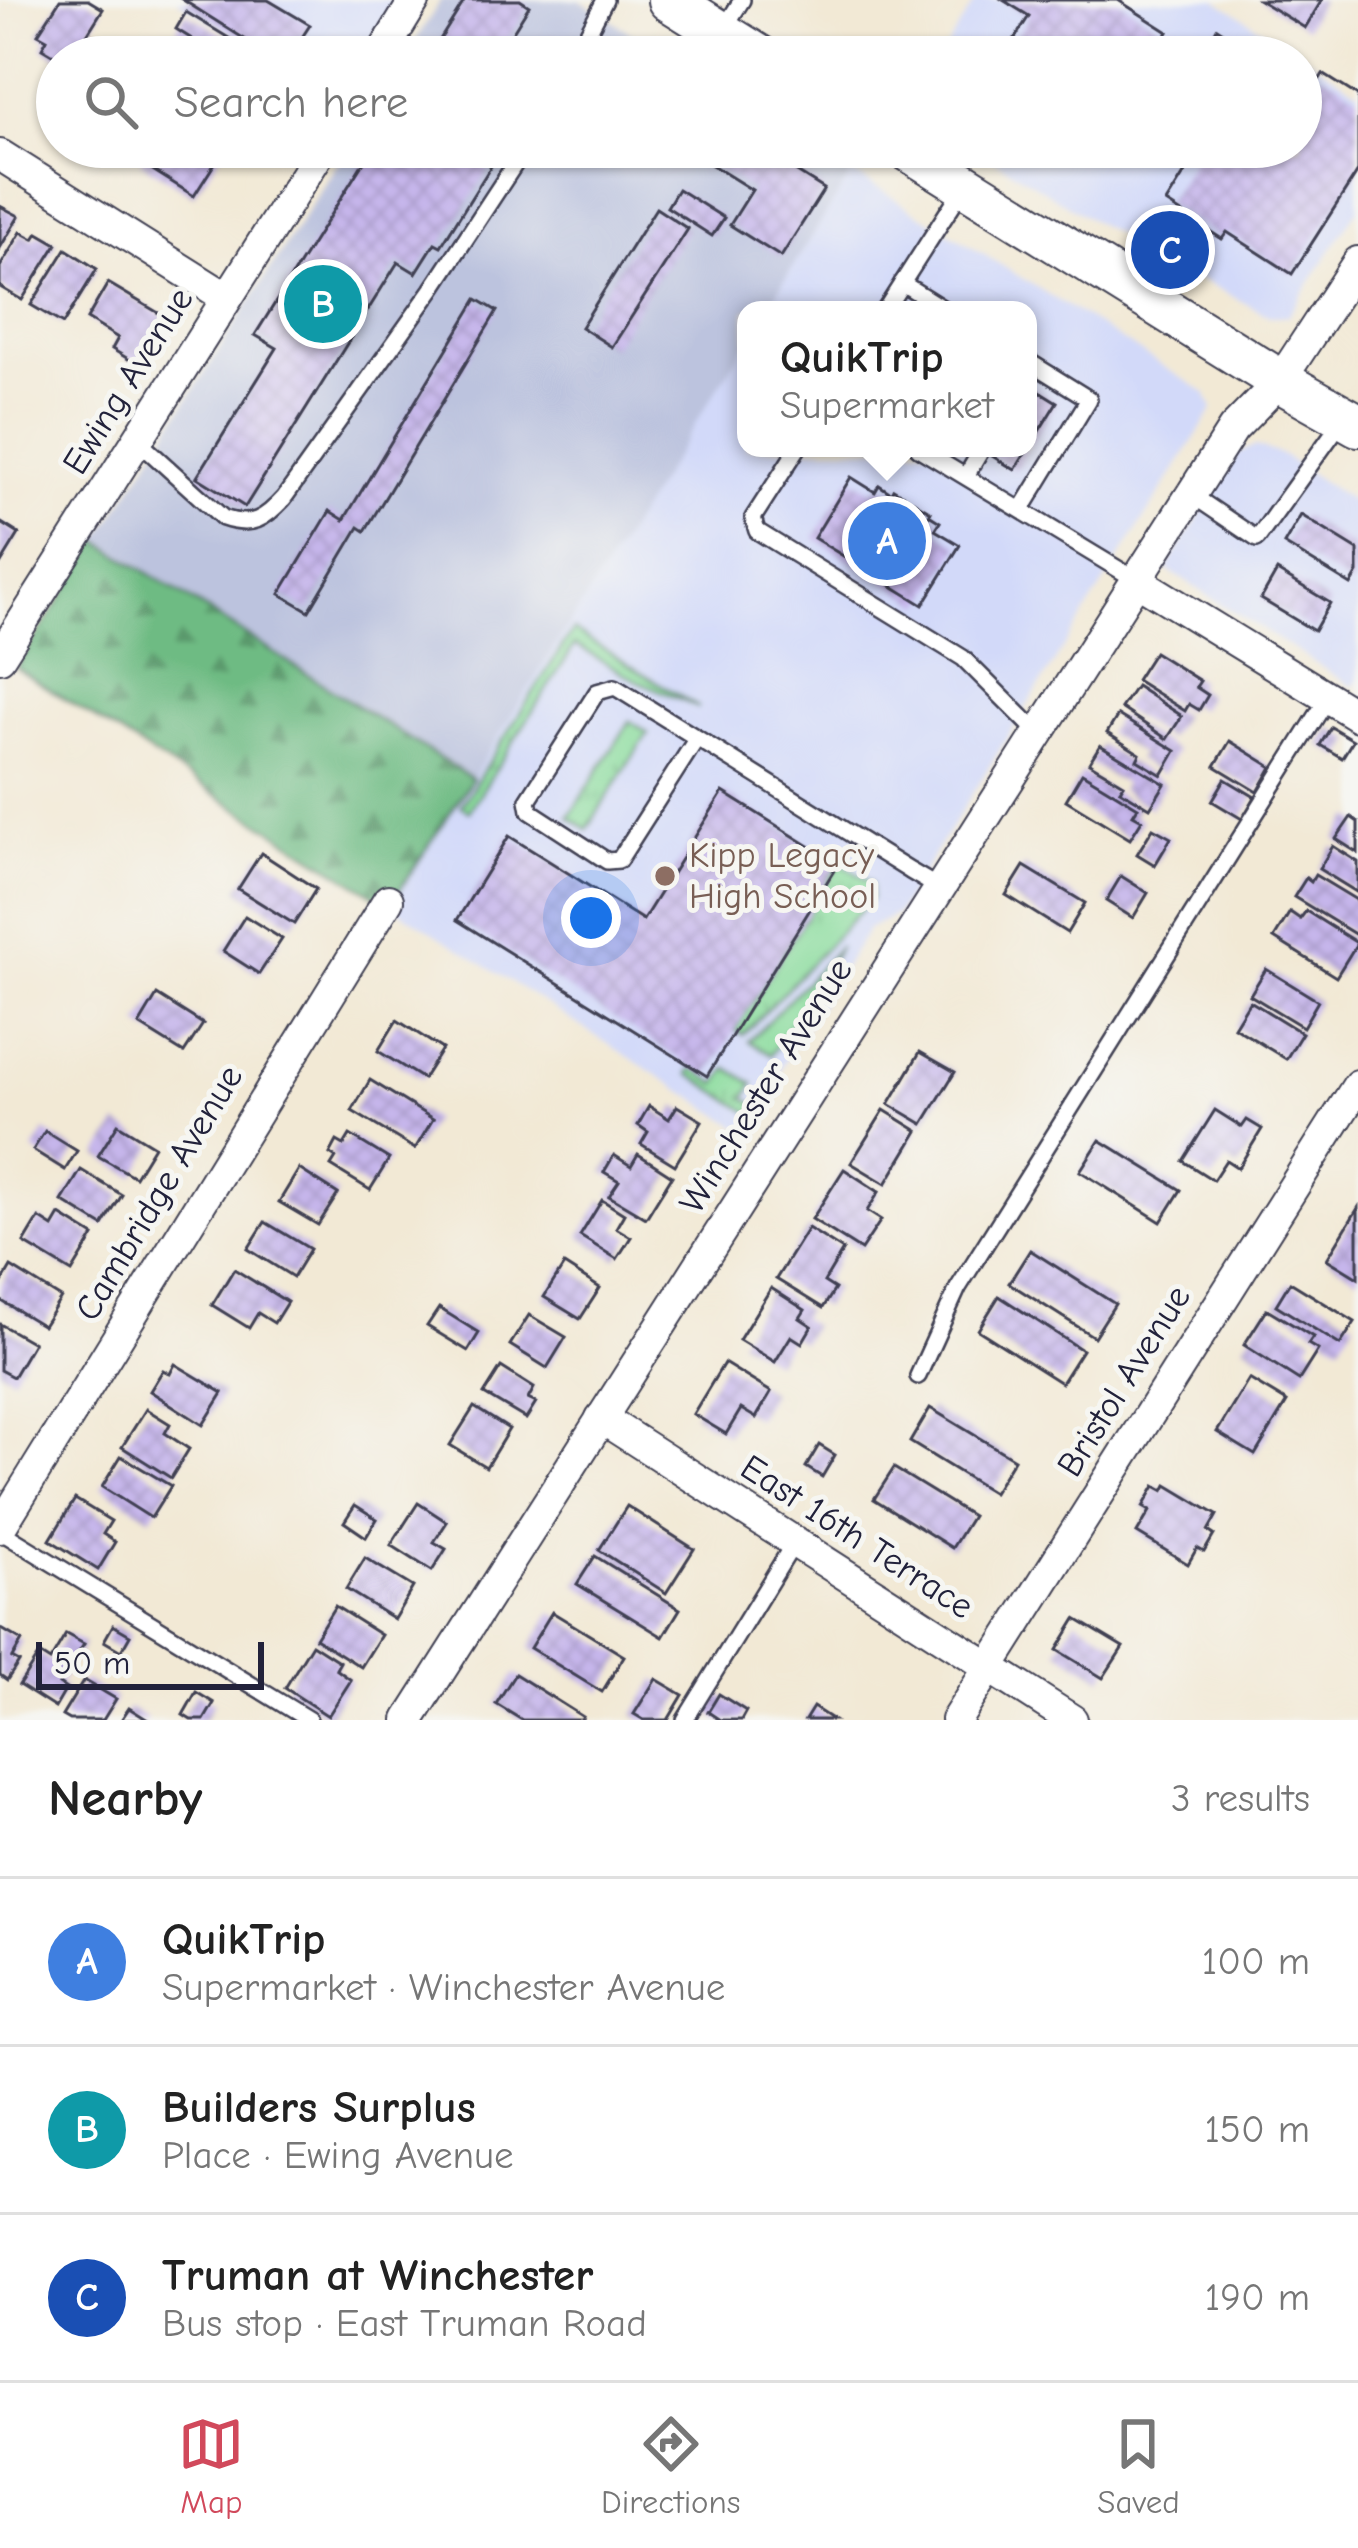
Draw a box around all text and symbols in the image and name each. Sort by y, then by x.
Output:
search box [36,36,1322,168]
icon: search [78,69,144,135]
text: Search here [174,76,408,128]
pin: C [1131,205,1209,295]
pin: B [284,259,362,349]
street label: Ewing Avenue [54,280,202,482]
popup [737,301,1037,457]
text: QuikTrip [780,331,944,383]
text: Supermarket [780,383,994,428]
pin: A [848,496,926,586]
place label: Kipp Legacy High School [689,835,876,917]
marker: Kipp Legacy High School [652,863,678,889]
your location [561,888,621,948]
street label: Winchester Avenue [671,951,861,1221]
street label: Cambridge Avenue [67,1058,251,1328]
street label: Bristol Avenue [1049,1278,1199,1484]
street label: East 16th Terrace [733,1447,981,1627]
scale bar [36,1636,264,1689]
text: 50 m [54,1644,130,1682]
text: Nearby [48,1769,202,1828]
text: 3 results [1171,1776,1310,1821]
text: QuikTrip [162,1913,326,1965]
text: A [76,1939,98,1984]
text: 100 m [1202,1939,1310,1984]
text: Supermarket · Winchester Avenue [162,1965,725,2010]
text: Builders Surplus [162,2081,476,2133]
text: B [75,2107,99,2152]
text: 150 m [1204,2107,1310,2152]
text: Place · Ewing Avenue [162,2133,513,2178]
text: Truman at Winchester [162,2249,593,2301]
text: C [75,2275,99,2320]
text: 190 m [1205,2275,1310,2320]
text: Bus stop · East Truman Road [162,2301,647,2346]
tab: Map [178,2411,244,2521]
tab: Directions [601,2411,741,2521]
tab: Saved [1097,2411,1180,2521]

